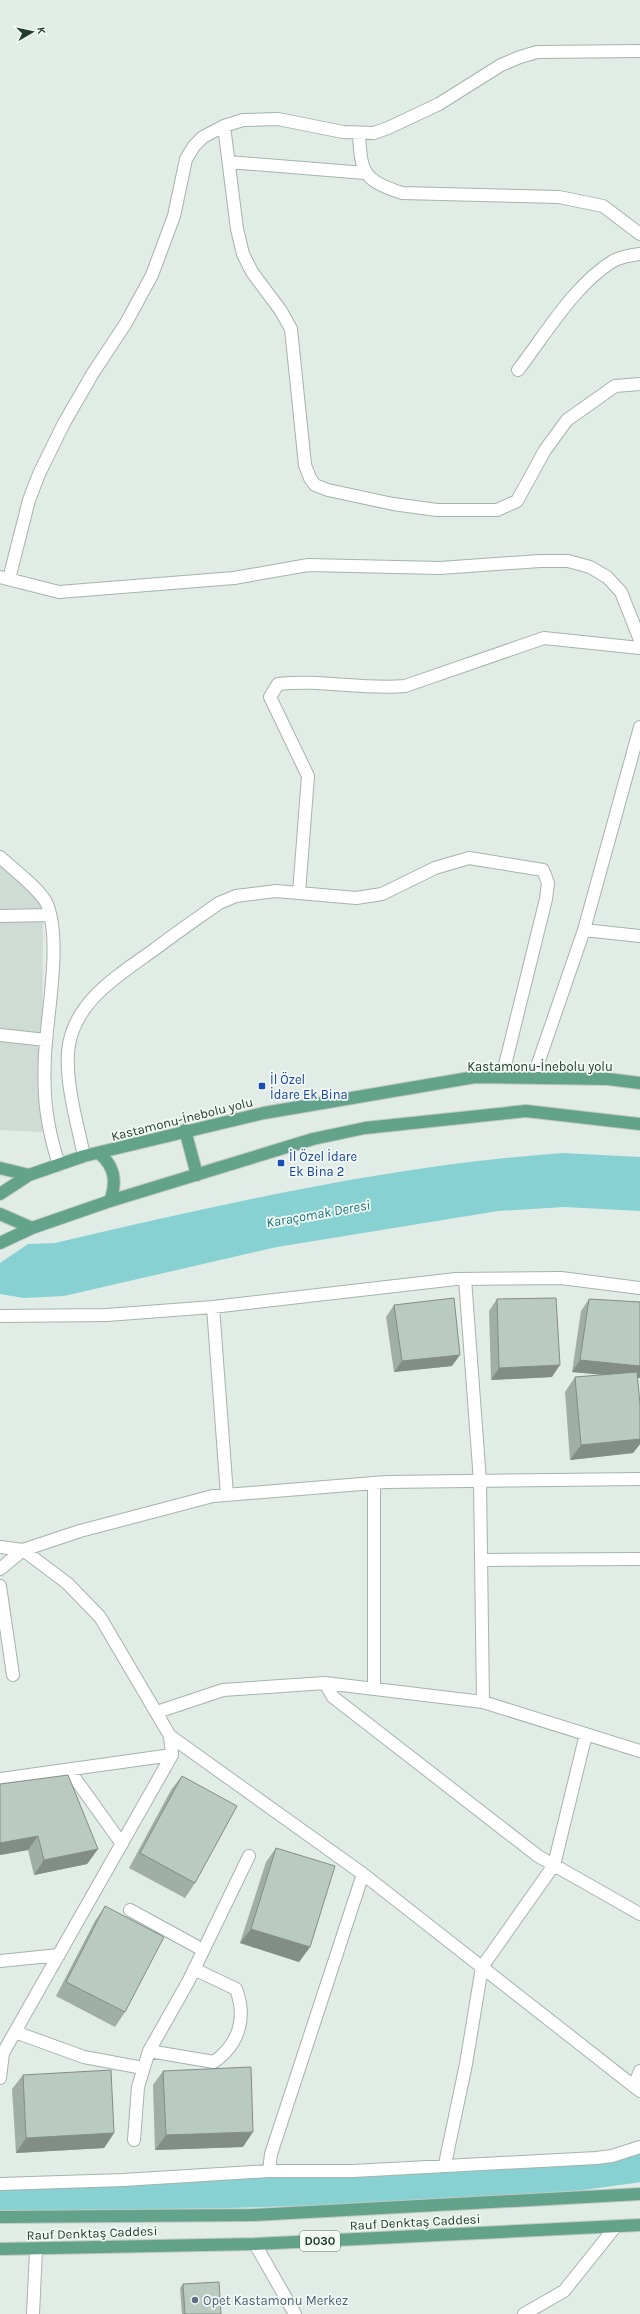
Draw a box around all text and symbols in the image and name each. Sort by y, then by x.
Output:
north arrow [12,12,52,52]
text: K [34,26,48,36]
street label: Kastamonu-İnebolu yolu [467,1059,613,1074]
place label: İl Özel İdare Ek Bina [270,1071,348,1102]
marker: İl Özel İdare Ek Bina [257,1081,267,1091]
street label: Kastamonu-İnebolu yolu [110,1094,254,1144]
place label: İl Özel İdare Ek Bina 2 [289,1148,358,1179]
marker: İl Özel İdare Ek Bina 2 [276,1158,286,1168]
water label: Karaçomak Deresi [265,1196,372,1232]
street label: Rauf Denktaş Caddesi [349,2211,481,2233]
street label: Rauf Denktaş Caddesi [26,2223,158,2243]
road number: D030 [300,2231,340,2251]
place label: Opet Kastamonu Merkez [203,2293,348,2308]
marker: Opet Kastamonu Merkez [190,2295,200,2305]

